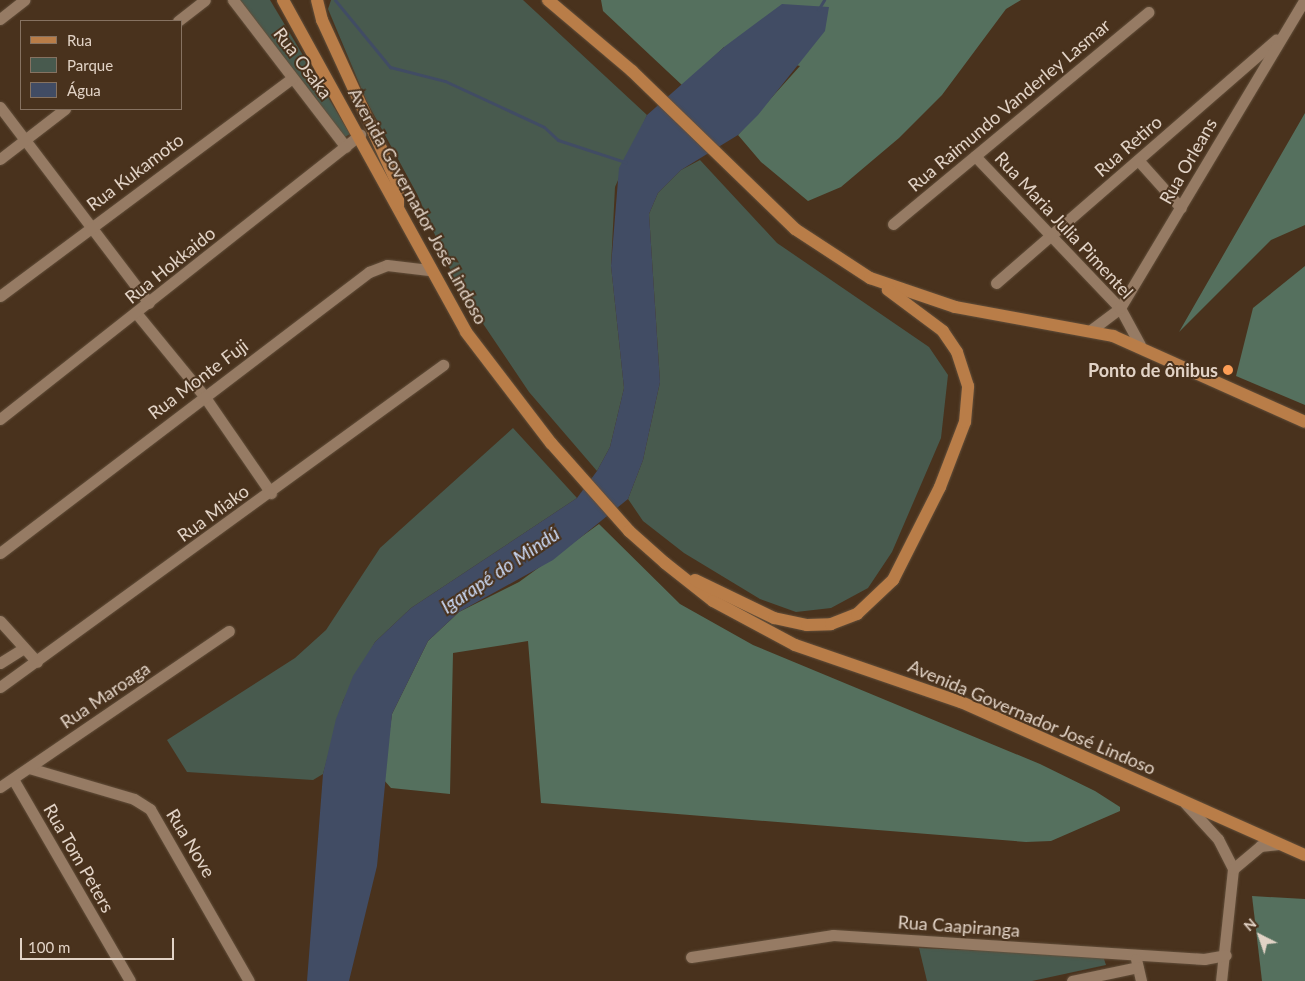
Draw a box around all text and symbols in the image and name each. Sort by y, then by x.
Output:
street label: Rua Raimundo Vanderley Lasmar [903,14,1115,196]
legend [20,20,182,110]
street label: Rua Osaka [269,23,337,103]
text: Rua [67,31,92,49]
text: Parque [67,56,113,74]
text: Água [67,81,101,99]
street label: Avenida Governador José Lindoso [344,84,492,328]
street label: Rua Retiro [1090,111,1166,181]
street label: Rua Orleans [1155,114,1221,208]
street label: Rua Kukamoto [82,129,188,215]
street label: Rua Maria Julia Pimentel [990,147,1138,303]
street label: Rua Hokkaido [120,222,220,308]
street label: Rua Monte Fuji [144,334,252,424]
place label: Ponto de ônibus [1088,359,1218,381]
marker: Ponto de ônibus [1222,364,1234,376]
street label: Rua Miako [173,480,253,546]
water label: Igarapé do Mindú [437,522,563,618]
street label: Avenida Governador José Lindoso [905,655,1159,779]
street label: Rua Maroaga [56,657,154,733]
street label: Rua Tom Peters [39,800,119,916]
street label: Rua Nove [162,805,220,881]
street label: Rua Caapiranga [897,911,1021,941]
north arrow [1235,911,1285,961]
text: N [1240,914,1259,934]
scale bar [22,928,176,960]
text: 100 m [28,938,70,956]

